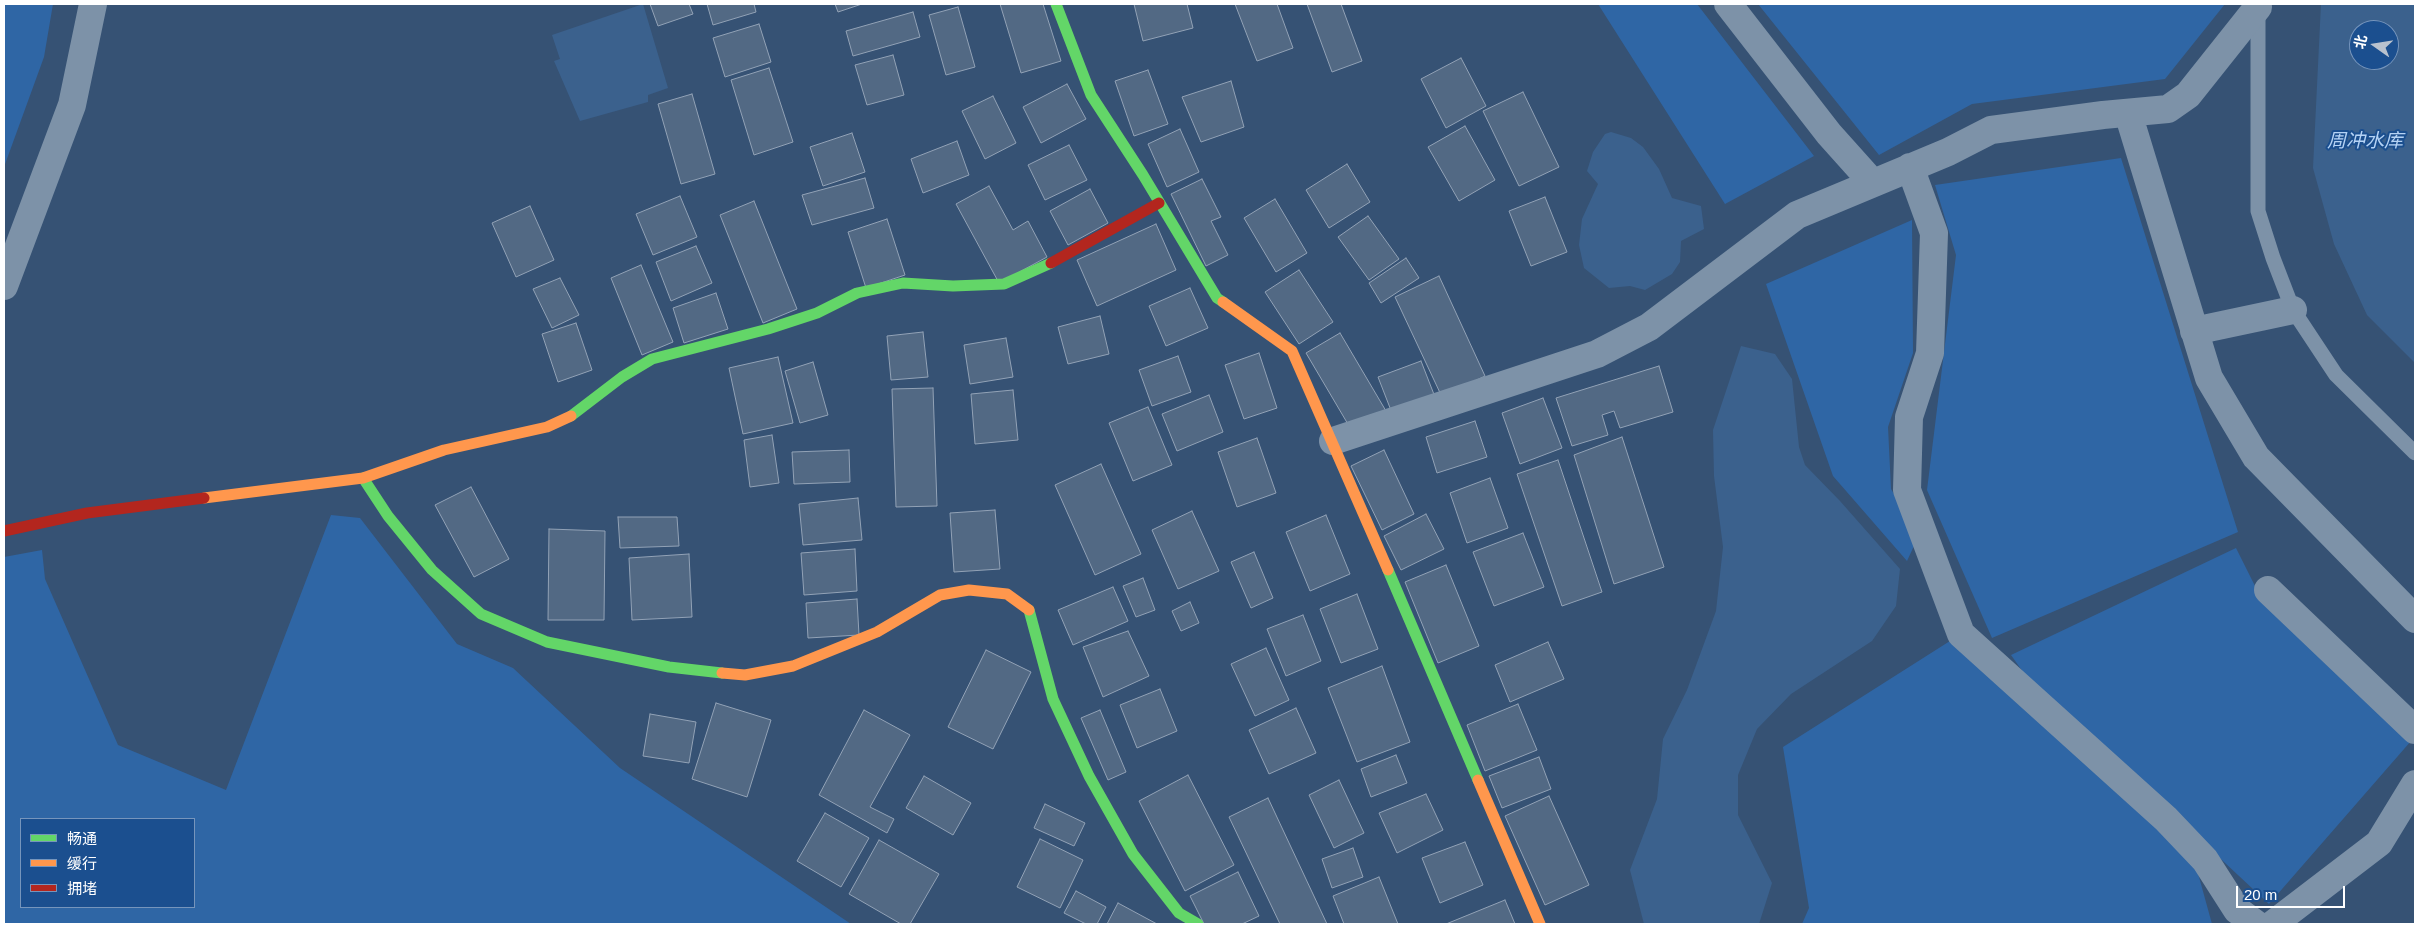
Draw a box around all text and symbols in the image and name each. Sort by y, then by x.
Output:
north arrow [2349,20,2399,70]
text: 北 [2351,33,2370,50]
water label: 周冲水库 [2327,131,2403,153]
legend [20,818,195,908]
text: 畅通 [67,830,97,847]
text: 缓行 [67,855,97,872]
scale bar [2239,876,2348,908]
text: 拥堵 [67,880,97,897]
text: 20 m [2244,886,2277,903]

